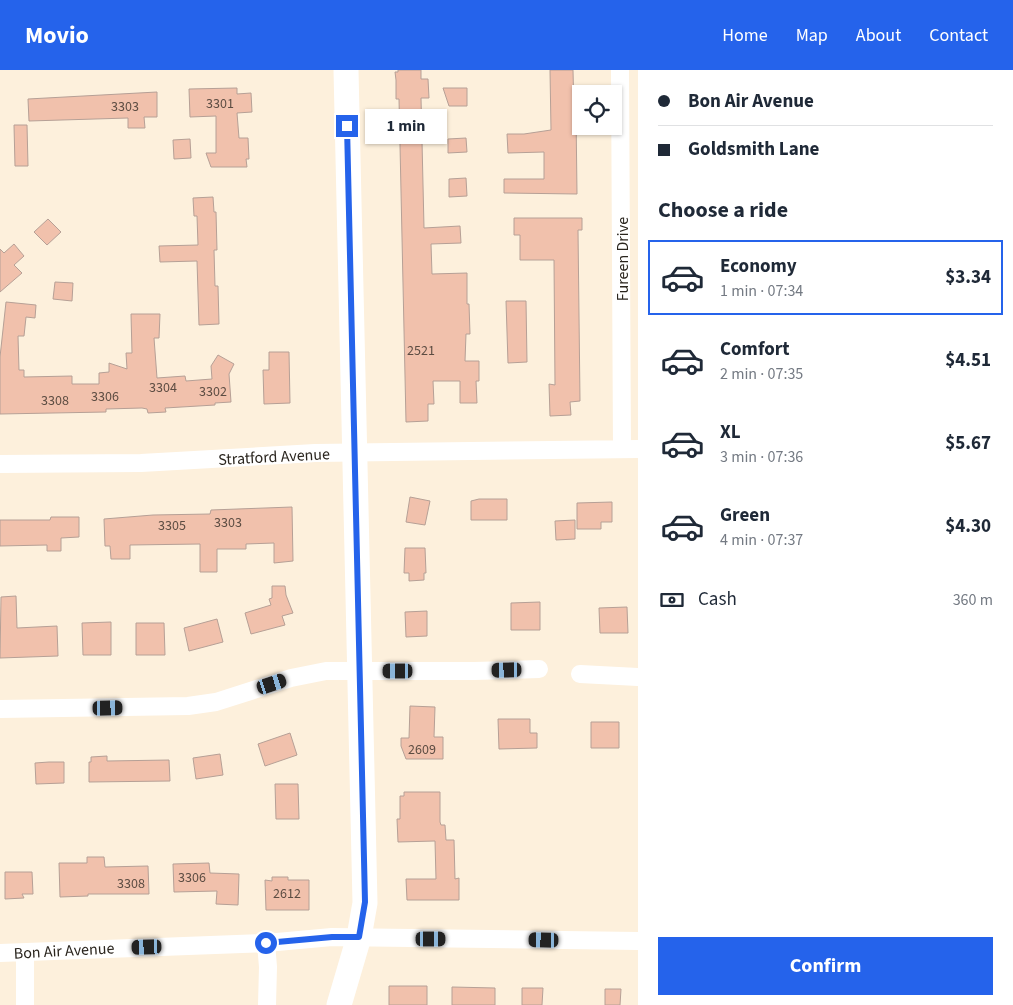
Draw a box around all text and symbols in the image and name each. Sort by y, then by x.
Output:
text: Movio [25,18,89,53]
text: Home [722,23,768,48]
text: Map [796,23,828,48]
text: About [856,23,901,48]
text: Contact [929,23,988,48]
map controls [572,85,622,135]
button: locate [572,85,622,135]
text: Bon Air Avenue [688,88,814,115]
house number: 3301 [206,94,234,114]
house number: 3303 [111,97,139,117]
callout: 1 min [364,108,447,144]
route end [336,115,358,137]
text: 1 min [387,115,425,137]
text: Goldsmith Lane [688,136,819,163]
text: Choose a ride [658,194,788,226]
street label: Fureen Drive [612,217,634,301]
text: Economy [720,253,797,280]
icon: car [660,255,705,300]
text: $3.34 [945,264,991,291]
text: 1 min · 07:34 [720,280,803,302]
text: Comfort [720,336,790,363]
icon: car [660,338,705,383]
house number: 2521 [407,341,435,361]
text: $4.51 [945,347,991,374]
text: 2 min · 07:35 [720,363,803,385]
house number: 3304 [149,378,177,398]
house number: 3302 [199,382,227,402]
house number: 3306 [91,387,119,407]
house number: 3308 [41,391,69,411]
text: XL [720,419,741,446]
icon: car [660,421,705,466]
text: $5.67 [945,430,991,457]
street label: Stratford Avenue [218,443,331,471]
text: 3 min · 07:36 [720,446,803,468]
text: Green [720,502,770,529]
icon: car [660,504,705,549]
house number: 3303 [214,513,242,533]
text: $4.30 [945,513,991,540]
house number: 3305 [158,516,186,536]
text: 4 min · 07:37 [720,529,803,551]
icon: cash [658,586,686,614]
text: Cash [698,586,737,613]
text: 360 m [953,589,993,611]
car [491,662,522,678]
car [383,664,413,679]
car [255,672,288,696]
car [92,700,123,716]
house number: 2609 [408,740,436,760]
house number: 3306 [178,868,206,888]
house number: 3308 [117,874,145,894]
house number: 2612 [273,884,301,904]
route start [255,932,277,954]
car [416,932,446,947]
car [528,932,559,948]
street label: Bon Air Avenue [13,937,115,965]
button: Confirm [658,937,993,995]
car [131,939,162,955]

